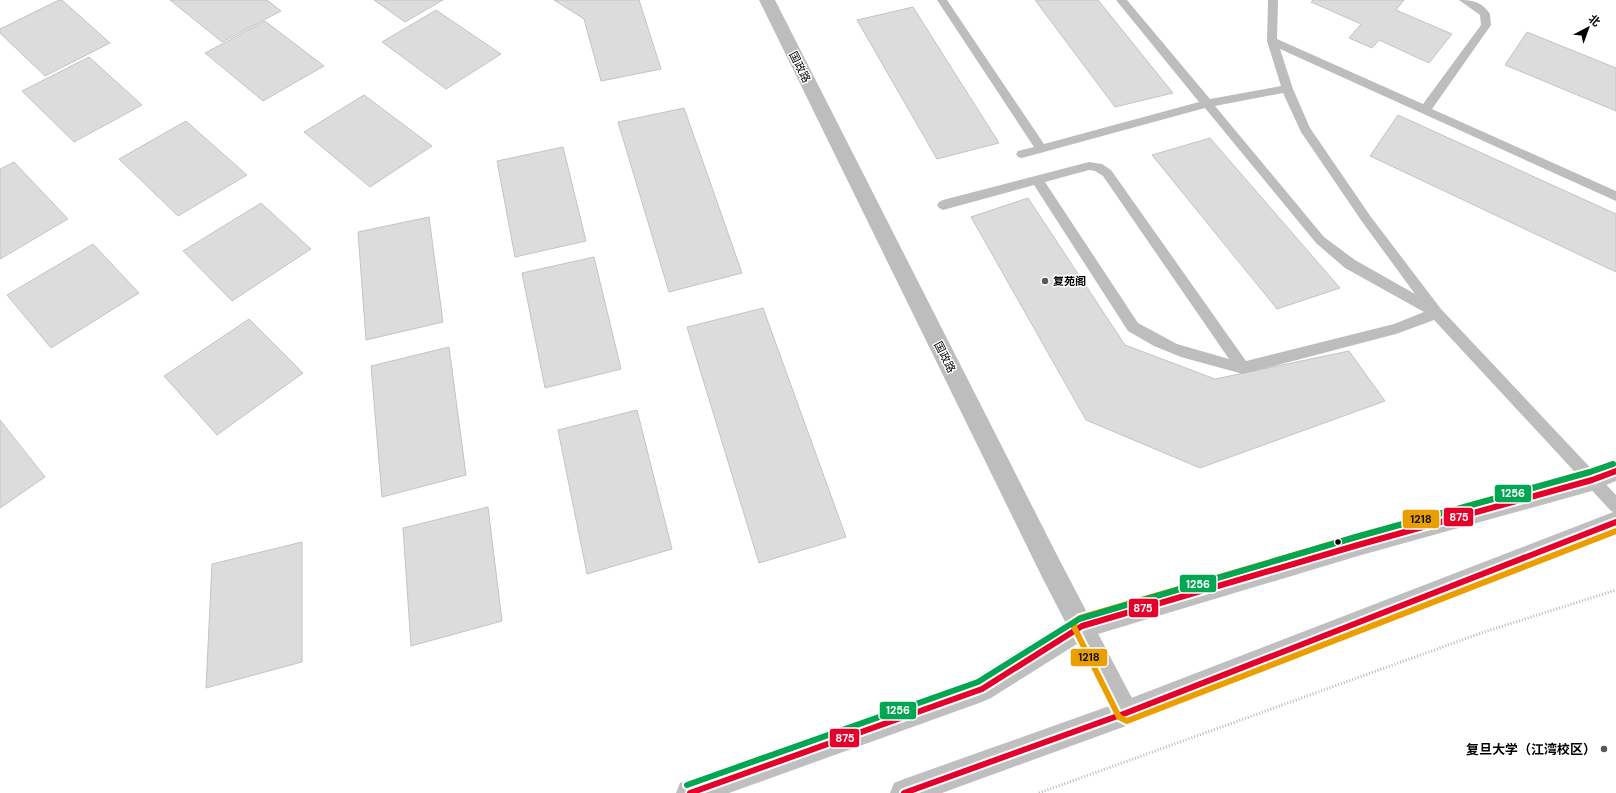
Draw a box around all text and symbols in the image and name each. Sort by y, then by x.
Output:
north arrow [1568,8,1608,48]
text: 北 [1586,12,1603,29]
street label: 国政路 [786,49,814,85]
place label: 复苑阁 [1053,274,1086,288]
marker: 复苑阁 [1040,276,1050,286]
street label: 国政路 [931,339,959,375]
line badge: 1256 [1494,484,1532,503]
text: 1256 [1501,486,1525,500]
line badge: 875 [1443,507,1474,527]
line badge: 1218 [1402,509,1440,529]
text: 875 [1449,510,1469,524]
text: 1218 [1410,512,1432,526]
unlabelled marker [1333,537,1343,547]
line badge: 1256 [1179,574,1217,593]
text: 1256 [1186,577,1210,591]
line badge: 875 [1128,598,1159,618]
text: 875 [1133,601,1153,615]
line badge: 1218 [1070,648,1108,667]
text: 1218 [1078,650,1100,664]
line badge: 1256 [879,701,917,720]
text: 1256 [886,703,910,717]
line badge: 875 [829,728,860,748]
text: 875 [835,731,855,745]
place label: 复旦大学（江湾校区） [1466,741,1596,758]
marker: 复旦大学（江湾校区） [1599,744,1609,754]

